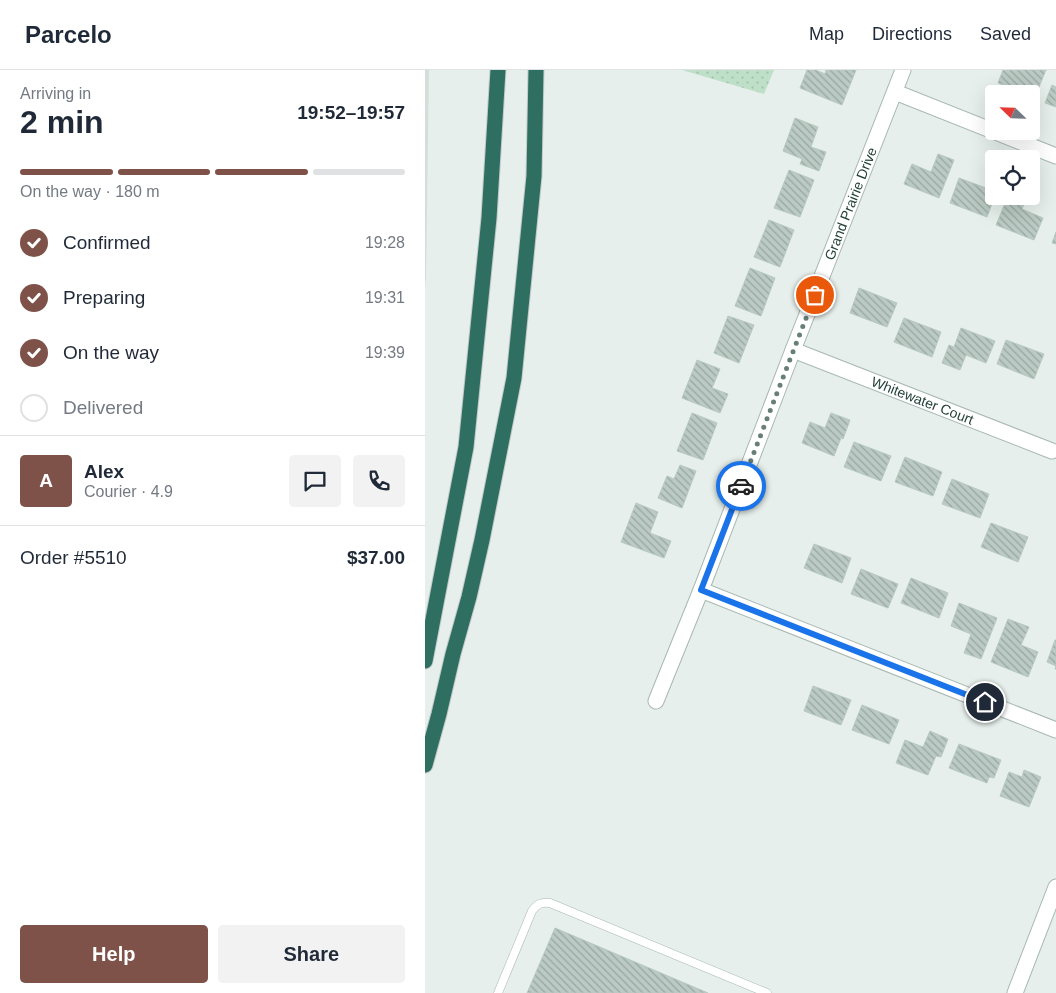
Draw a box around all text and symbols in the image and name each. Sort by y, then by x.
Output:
text: Parcelo [25,21,112,48]
text: Map [809,24,844,44]
text: Directions [872,24,952,44]
text: Saved [980,24,1031,44]
text: Arriving in [20,85,91,102]
north arrow [985,85,1040,140]
map controls [985,85,1040,205]
text: 19:52–19:57 [297,102,405,123]
text: 2 min [20,104,104,140]
street label: Grand Prairie Drive [821,145,880,262]
button: locate [985,150,1040,205]
text: On the way · 180 m [20,183,160,200]
icon: check [20,229,48,257]
text: Confirmed [63,232,151,253]
text: 19:28 [365,234,405,251]
pin [794,274,836,316]
icon: bag [801,281,829,309]
icon: check [20,284,48,312]
text: Preparing [63,287,145,308]
text: 19:31 [365,289,405,306]
icon: check [20,339,48,367]
text: On the way [63,342,159,363]
text: 19:39 [365,344,405,361]
street label: Whitewater Court [869,373,976,428]
text: Delivered [63,397,143,418]
button: chat [289,455,341,507]
button: phone [353,455,405,507]
text: Alex [84,461,124,482]
courier [716,461,766,511]
text: A [39,470,53,491]
icon: car [727,472,755,500]
text: Courier · 4.9 [84,483,173,500]
text: Order #5510 [20,547,127,568]
text: $37.00 [347,547,405,568]
pin [964,681,1006,723]
icon: home [971,688,999,716]
button: Help [20,925,208,983]
button: Share [218,925,405,983]

